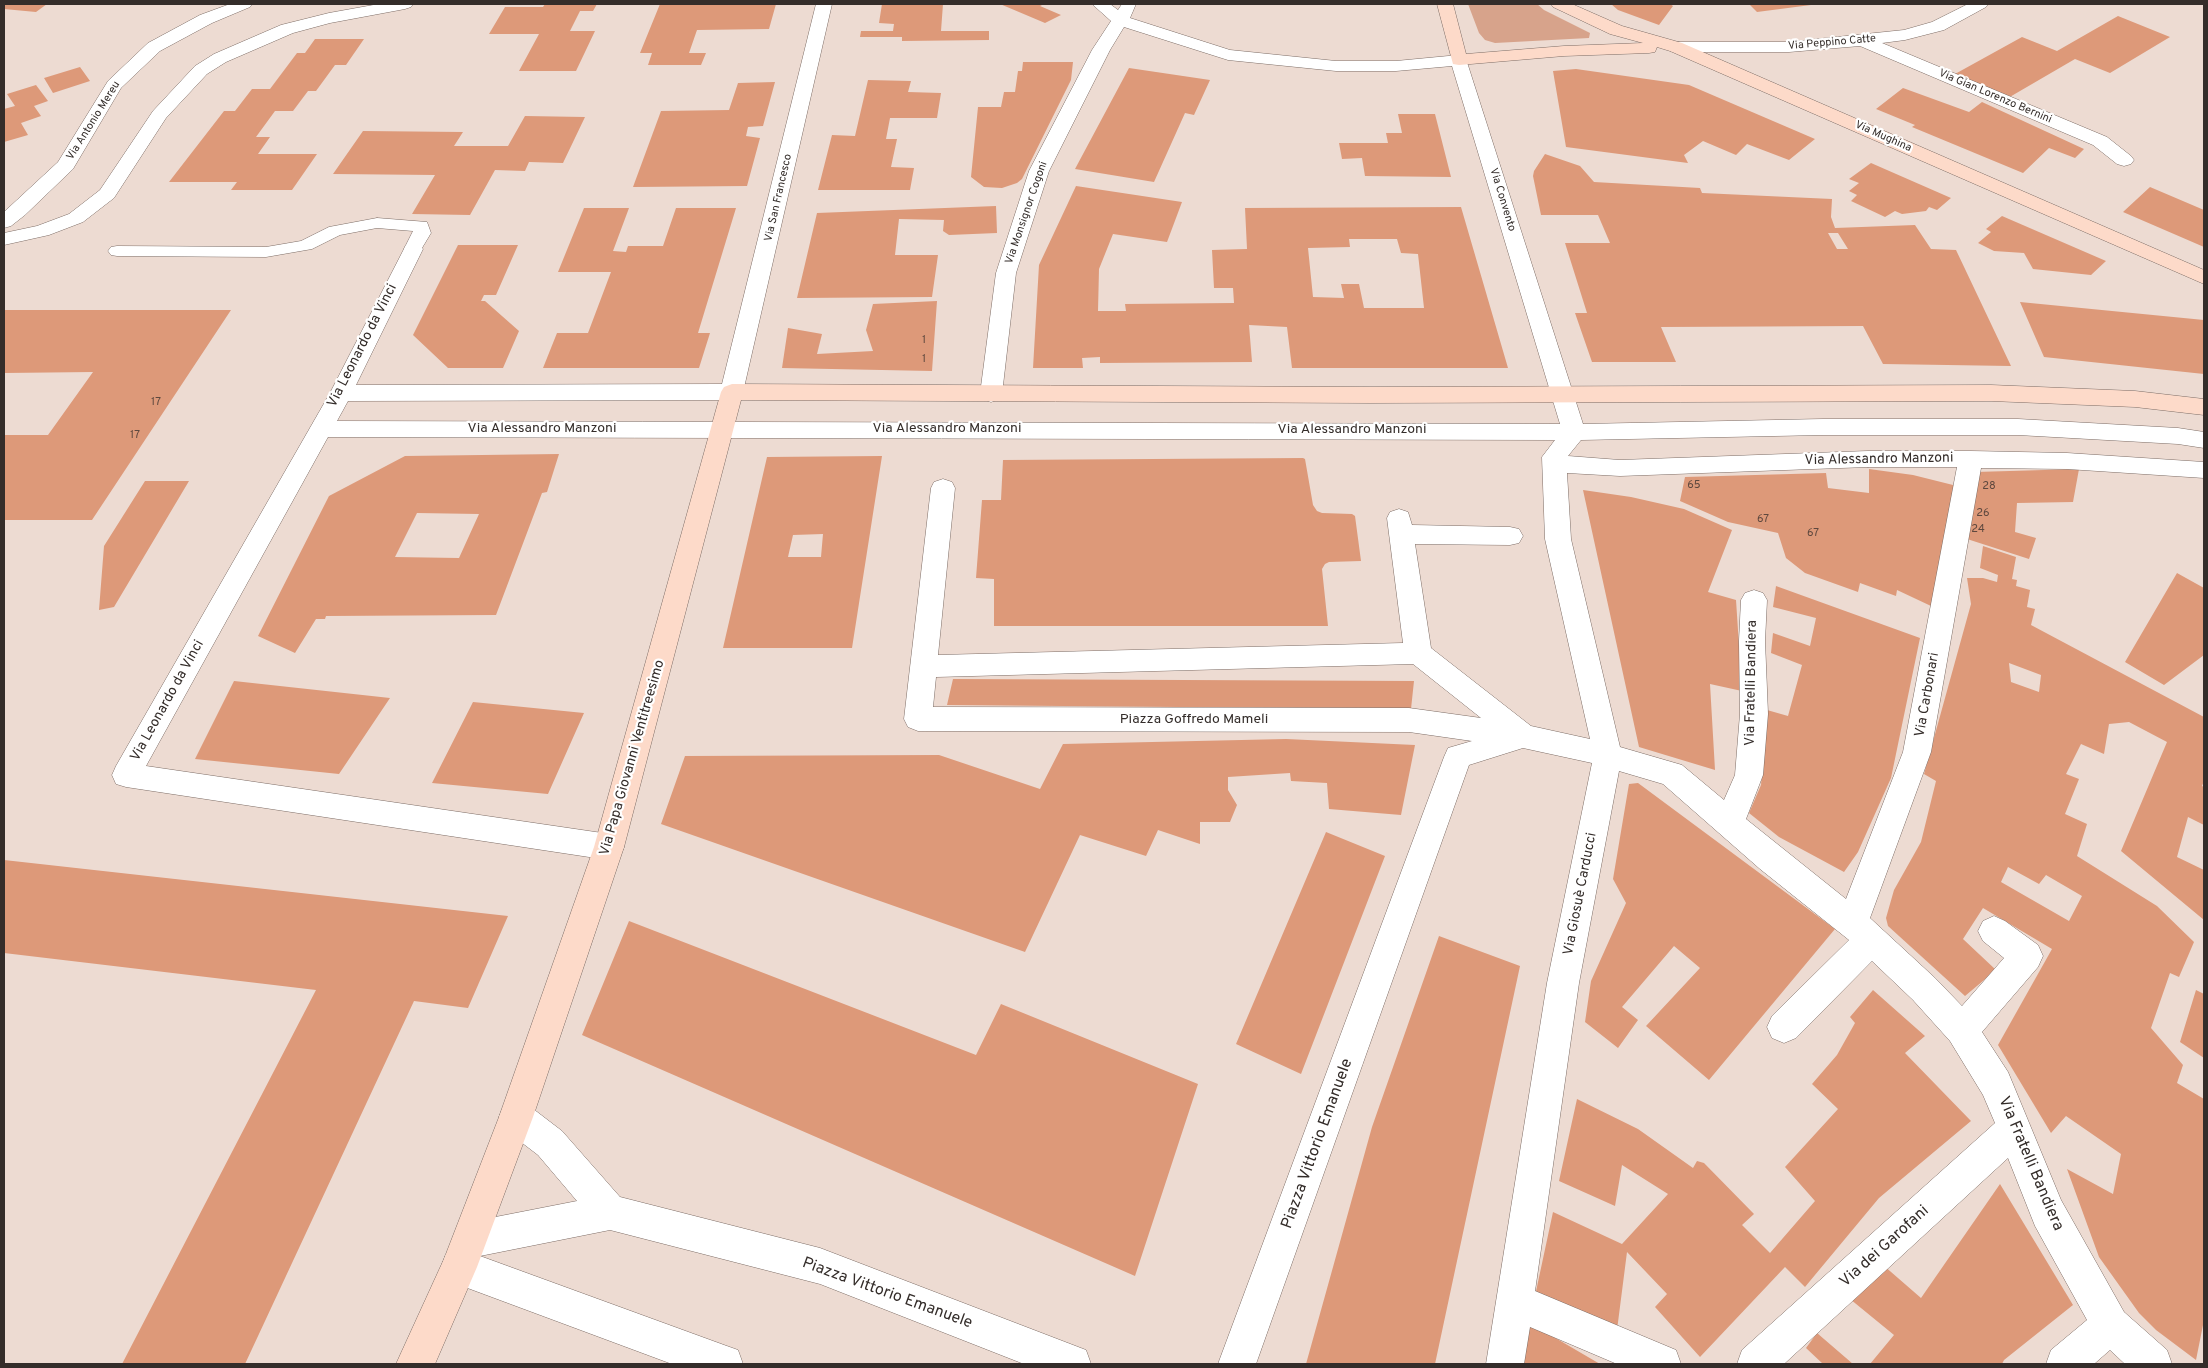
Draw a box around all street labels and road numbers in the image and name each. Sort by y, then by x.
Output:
street label: Via Peppino Catte [1787,33,1877,53]
street label: Via Gian Lorenzo Bernini [1936,67,2054,127]
street label: Via Antonio Mereu [64,79,124,163]
street label: Via Mughina [1853,119,1913,155]
street label: Via San Francesco [763,153,795,243]
street label: Via Monsignor Cogoni [1003,160,1051,266]
street label: Via Convento [1486,167,1518,233]
street label: Via Leonardo da Vinci [325,282,401,410]
street label: Via Alessandro Manzoni [468,421,616,437]
street label: Via Alessandro Manzoni [873,421,1021,437]
street label: Via Alessandro Manzoni [1278,422,1426,438]
street label: Via Alessandro Manzoni [1804,450,1954,470]
street label: Via Fratelli Bandiera [1743,620,1761,746]
street label: Via Leonardo da Vinci [128,637,208,765]
street label: Via Carbonari [1912,651,1944,739]
street label: Via Papa Giovanni Ventitreesimo [597,658,669,858]
street label: Piazza Goffredo Mameli [1120,712,1268,728]
street label: Via Giosuè Carducci [1561,831,1601,957]
street label: Piazza Vittorio Emanuele [1278,1056,1358,1232]
street label: Via Fratelli Bandiera [1993,1094,2067,1234]
street label: Via dei Garofani [1836,1202,1934,1292]
street label: Piazza Vittorio Emanuele [799,1254,975,1334]

